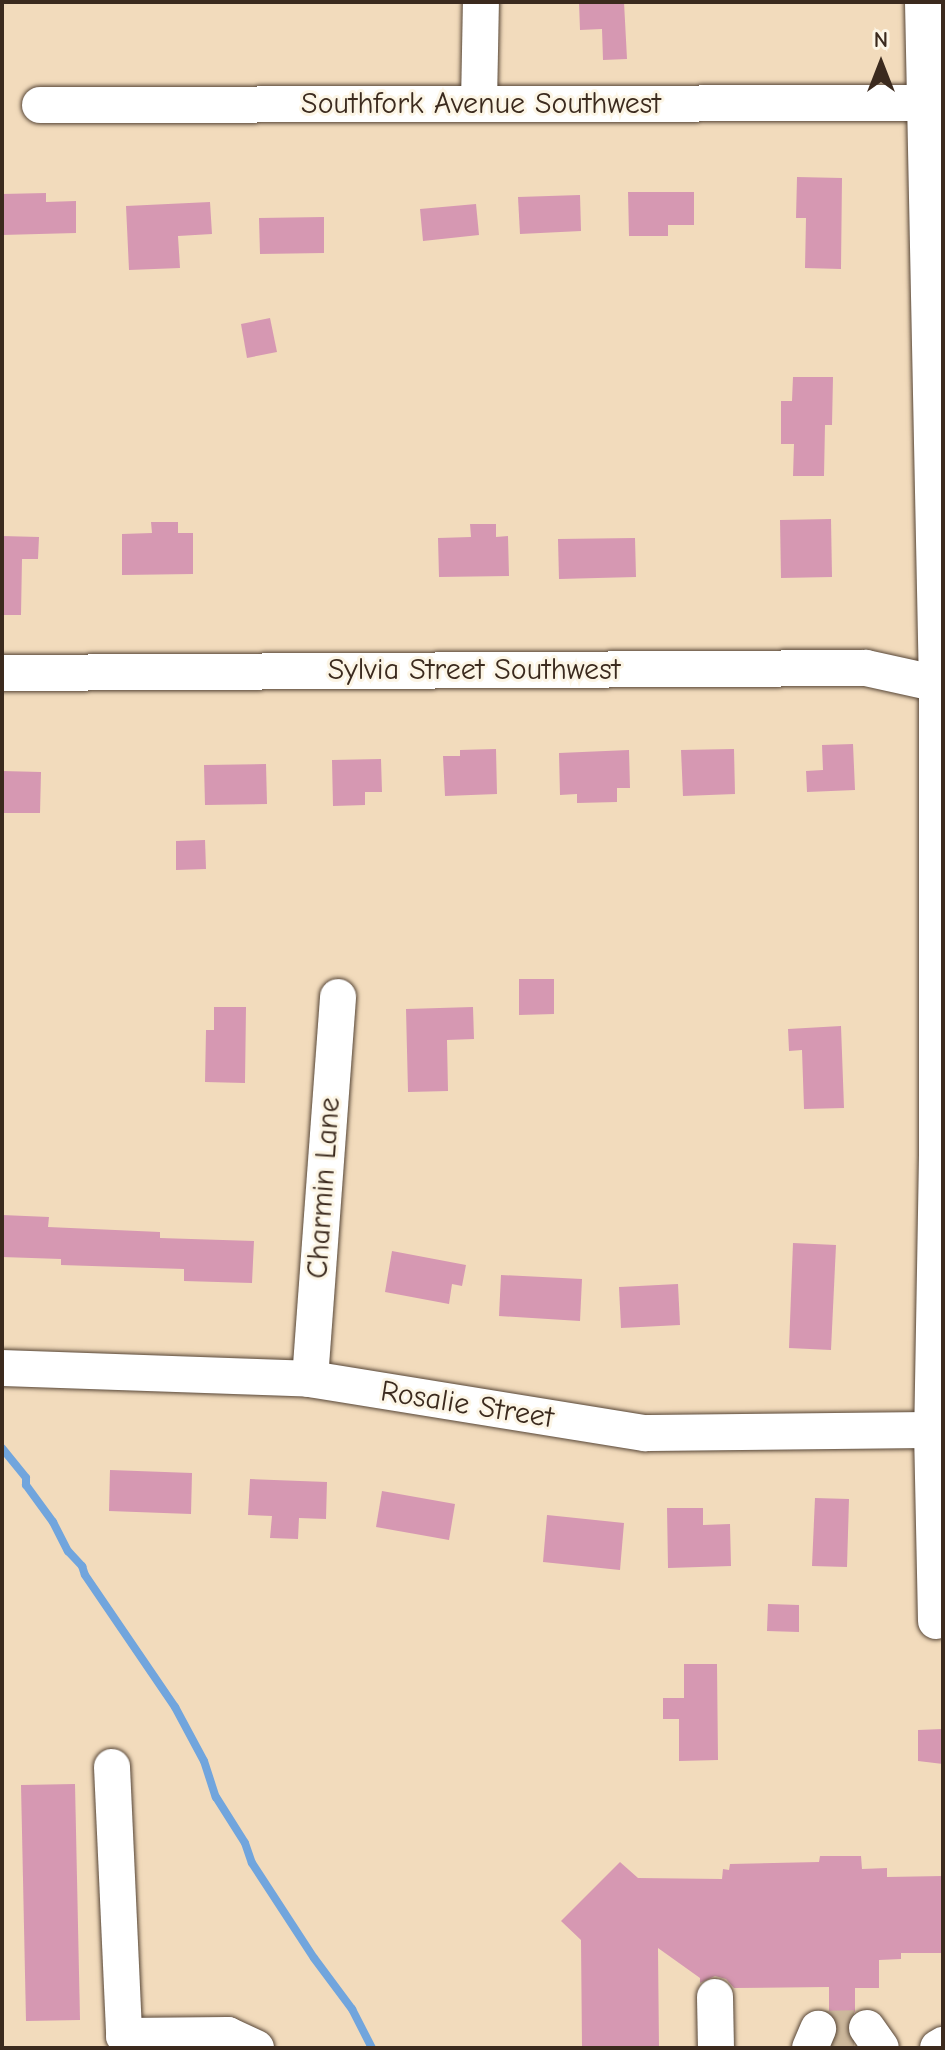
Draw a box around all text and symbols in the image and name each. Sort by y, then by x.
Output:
north arrow [841,24,921,104]
text: N [874,27,888,53]
street label: Southfork Avenue Southwest [301,86,661,122]
street label: Sylvia Street Southwest [328,652,620,688]
street label: Charmin Lane [300,1096,348,1280]
street label: Rosalie Street [378,1374,556,1436]

